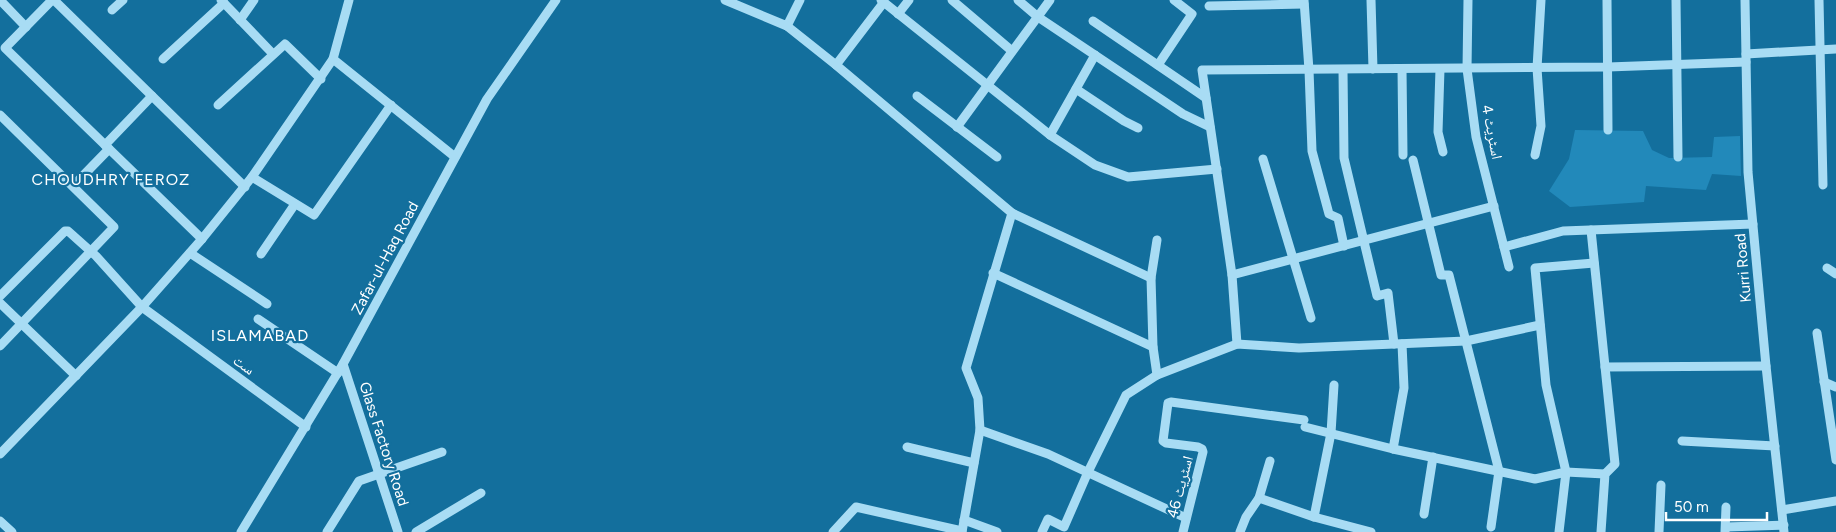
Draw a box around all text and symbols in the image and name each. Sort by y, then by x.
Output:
street label: اسٹریٹ 4 [1478,103,1506,161]
district label: CHOUDHRY FEROZ [32,170,190,189]
street label: Zafar-ul-Haq Road [348,198,422,318]
street label: Kurri Road [1731,233,1755,303]
district label: ISLAMABAD [211,326,309,345]
street label: ست [230,351,258,379]
street label: Glass Factory Road [355,380,413,508]
street label: اسٹریٹ 46 [1163,454,1197,520]
scale bar [1666,490,1767,522]
text: 50 m [1674,498,1709,516]

